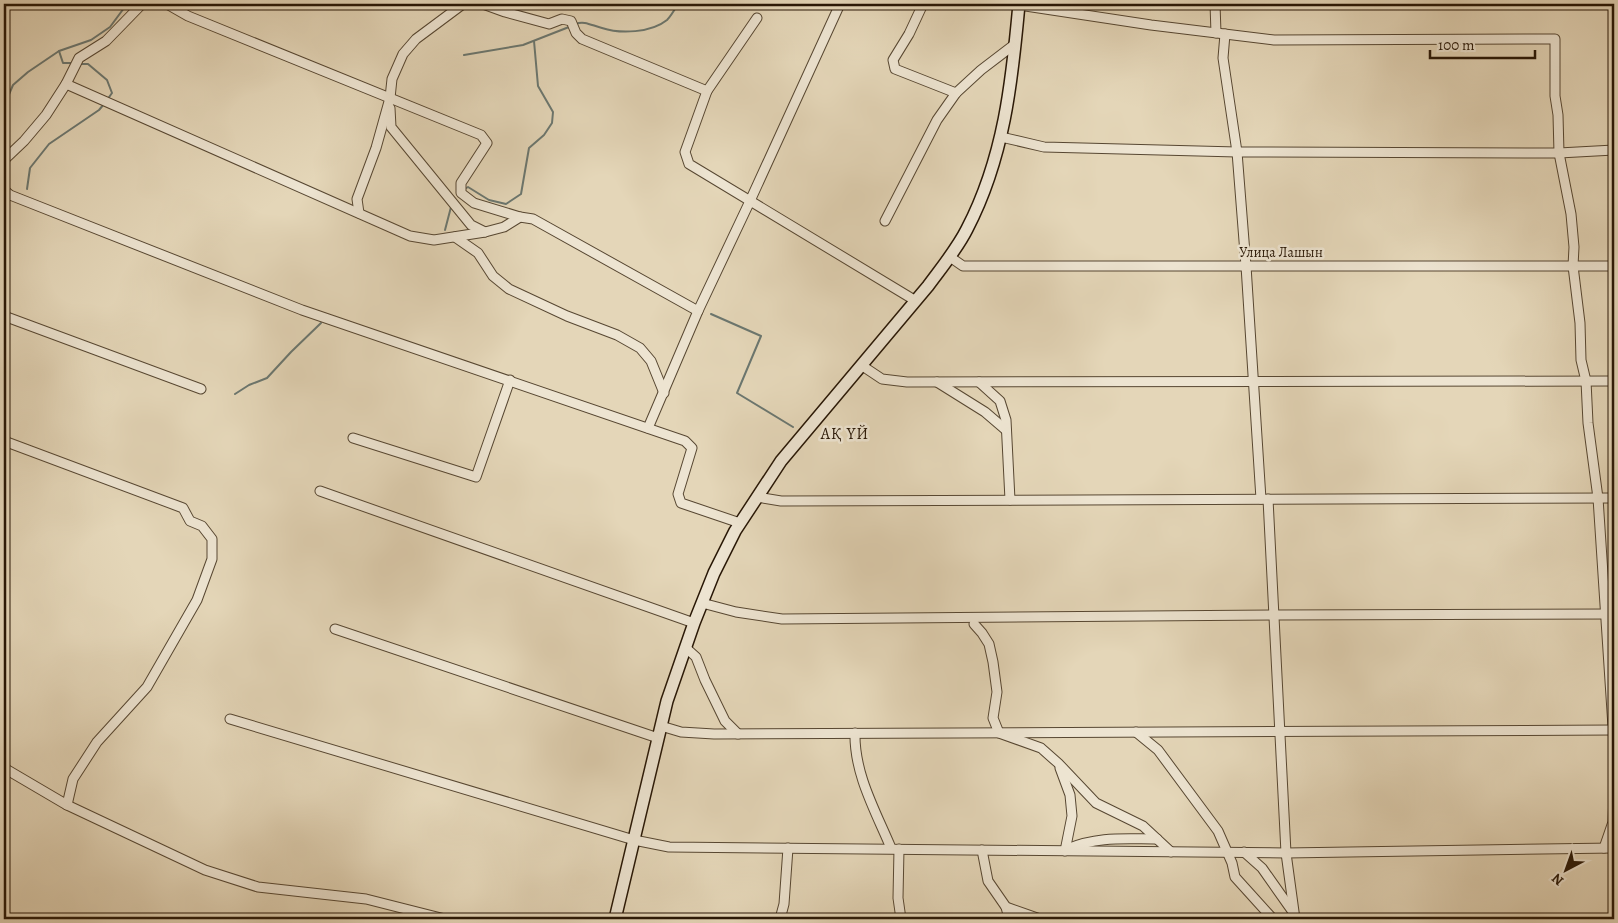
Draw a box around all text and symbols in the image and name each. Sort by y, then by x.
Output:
scale bar [1430,28,1536,60]
text: 100 m [1438,35,1475,55]
street label: Улица Лашын [1239,243,1323,262]
district label: АҚ ҮЙ [820,423,869,445]
north arrow [1540,846,1590,896]
text: N [1548,869,1568,890]

